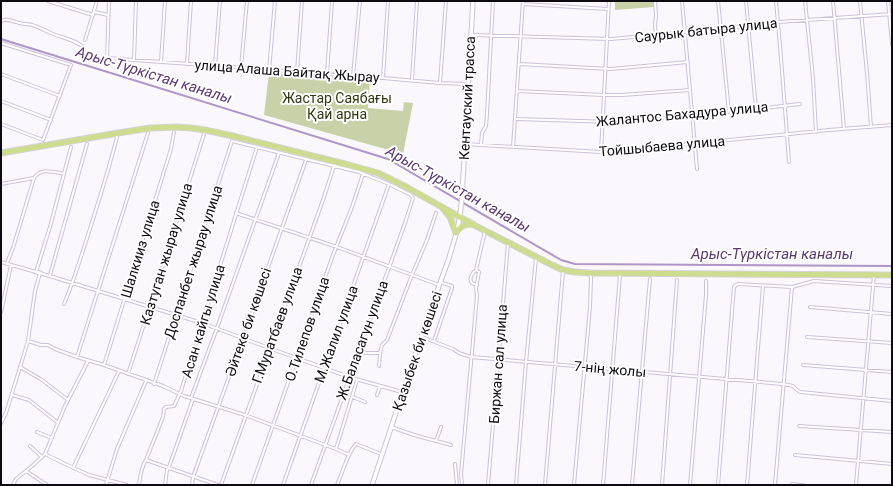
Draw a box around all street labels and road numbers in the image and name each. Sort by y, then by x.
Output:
street label: Саурык батыра улица [634,15,778,45]
street label: Кентауский трасса [456,36,478,160]
street label: улица Алаша Байтақ Жырау [194,57,380,85]
street label: Жалантос Бахадура улица [595,99,769,129]
street label: Тойшыбаева улица [598,133,726,159]
street label: Казтуган жырау улица [137,181,195,327]
street label: Доспанбет жырау улица [161,183,225,341]
street label: Шалкииз улица [117,198,163,300]
street label: Асан кайгы улица [178,262,228,380]
street label: Г.Муратбаев улица [249,265,305,385]
street label: Әйтеке би көшесі [222,266,274,378]
street label: О.Тилепов улица [282,274,332,384]
street label: Ж.Баласагун улица [333,278,391,402]
street label: М.Жалил улица [311,283,361,385]
street label: Қазыбек би көшесі [389,289,445,413]
street label: Биржан сал улица [486,304,510,424]
street label: 7-нің жолы [573,358,647,380]

